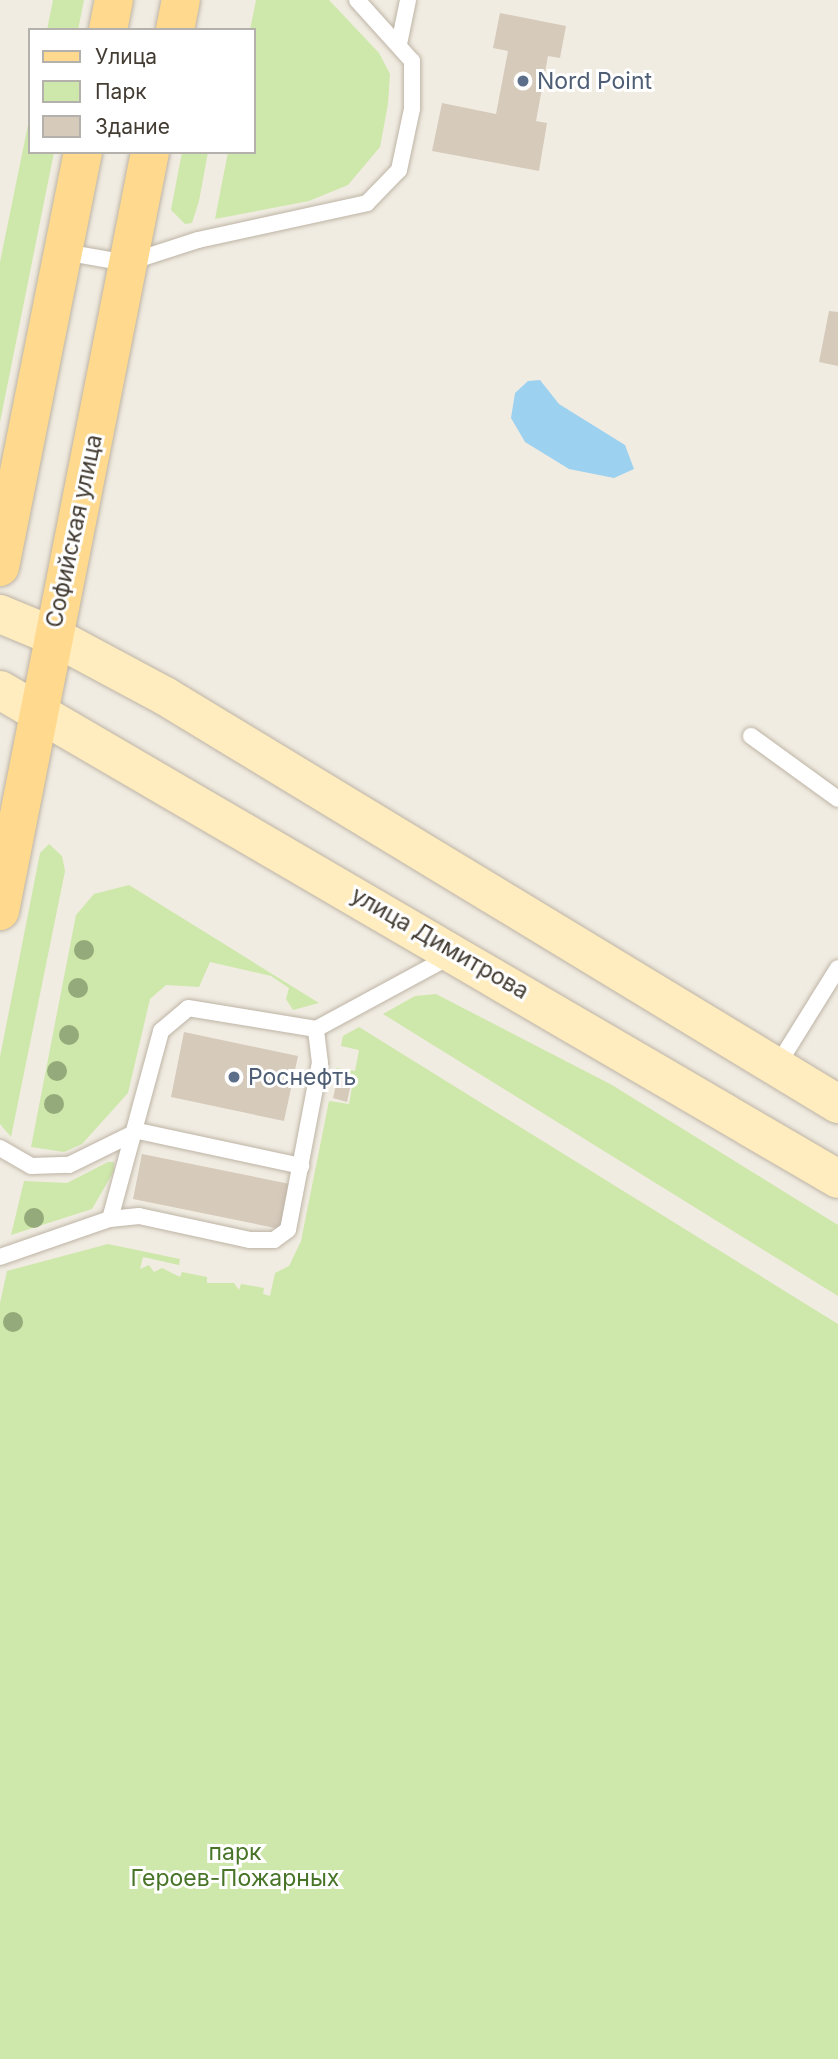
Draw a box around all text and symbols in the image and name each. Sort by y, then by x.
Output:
legend [28,28,256,154]
text: Улица [95,44,157,69]
place label: Nord Point [537,67,652,95]
marker: Nord Point [515,73,531,89]
text: Парк [95,79,147,104]
text: Здание [95,114,170,139]
street label: Софийская улица [40,432,108,630]
street label: улица Димитрова [346,881,534,1005]
place label: Роснефть [248,1063,356,1091]
marker: Роснефть [226,1069,242,1085]
park label: парк Героев-Пожарных [131,1838,339,1892]

